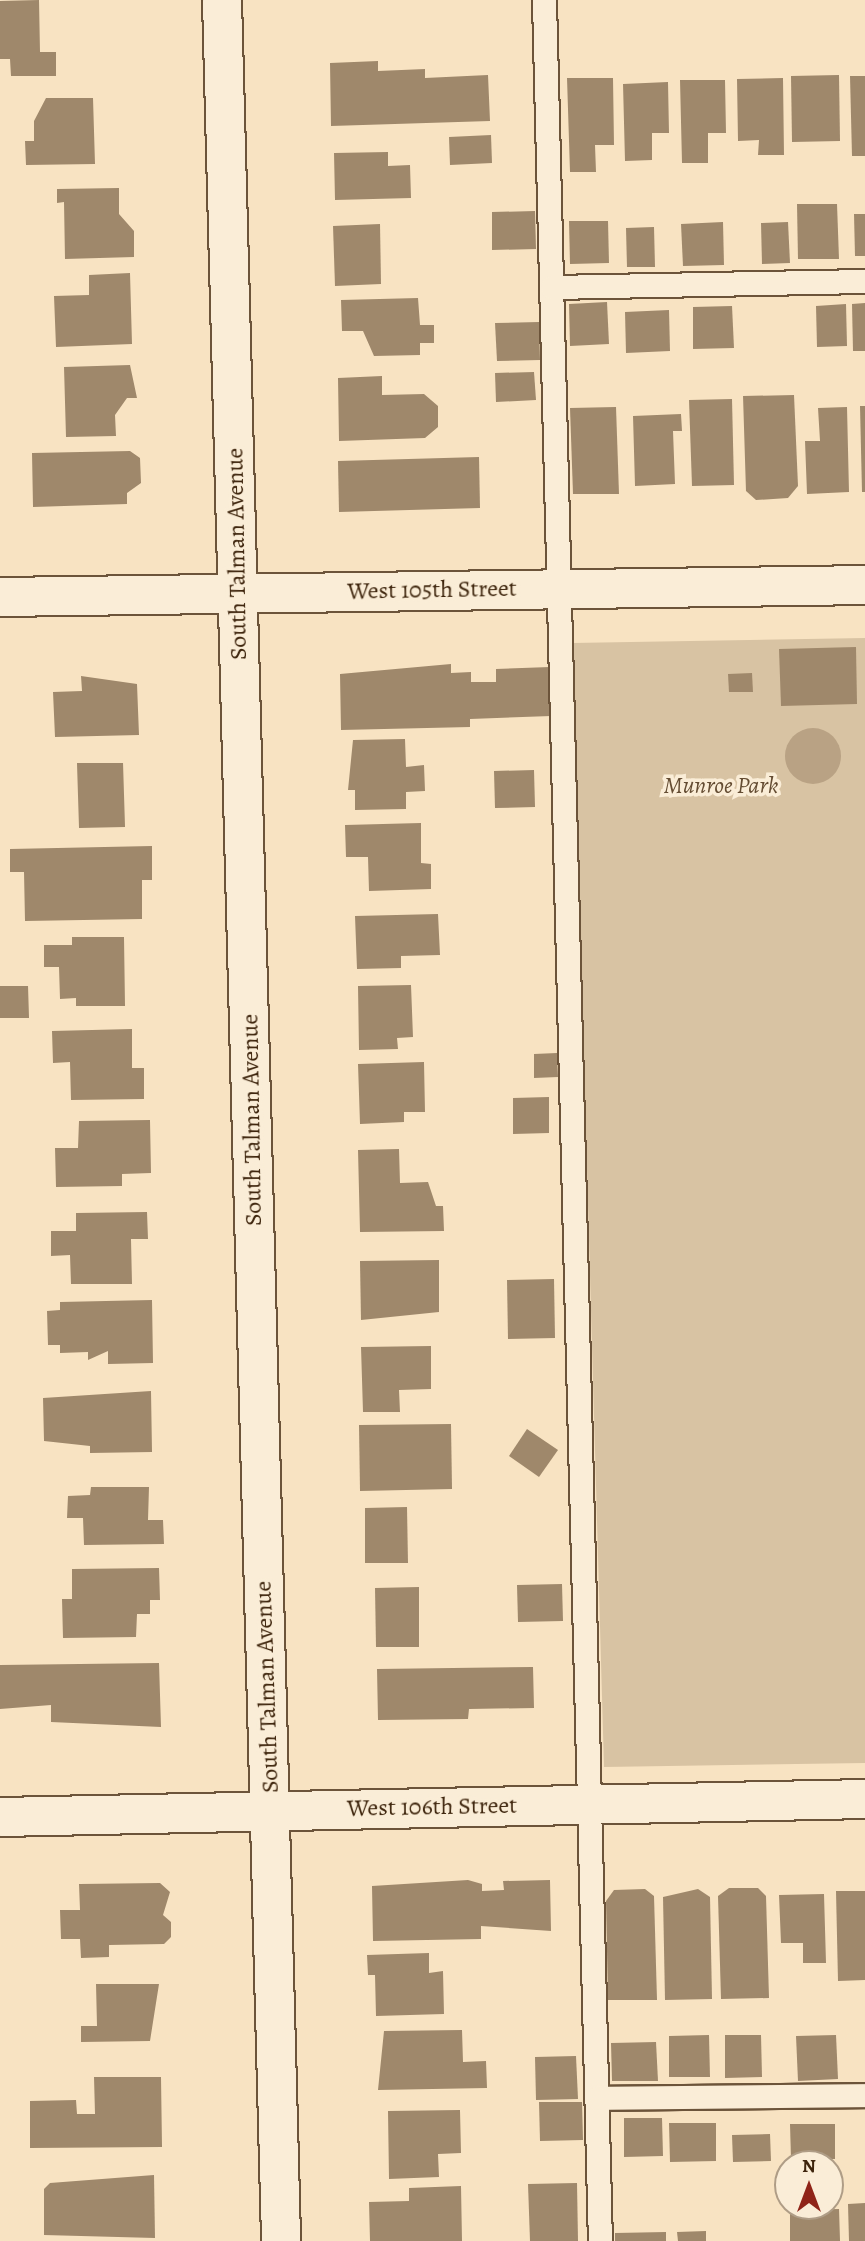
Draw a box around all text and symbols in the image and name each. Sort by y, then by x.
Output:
street label: South Talman Avenue [221,448,253,660]
street label: West 105th Street [347,574,517,606]
park label: Munroe Park [664,772,778,800]
street label: South Talman Avenue [236,1014,268,1226]
street label: South Talman Avenue [249,1580,285,1794]
street label: West 106th Street [347,1791,517,1823]
north arrow [774,2150,844,2220]
text: N [802,2153,816,2179]

